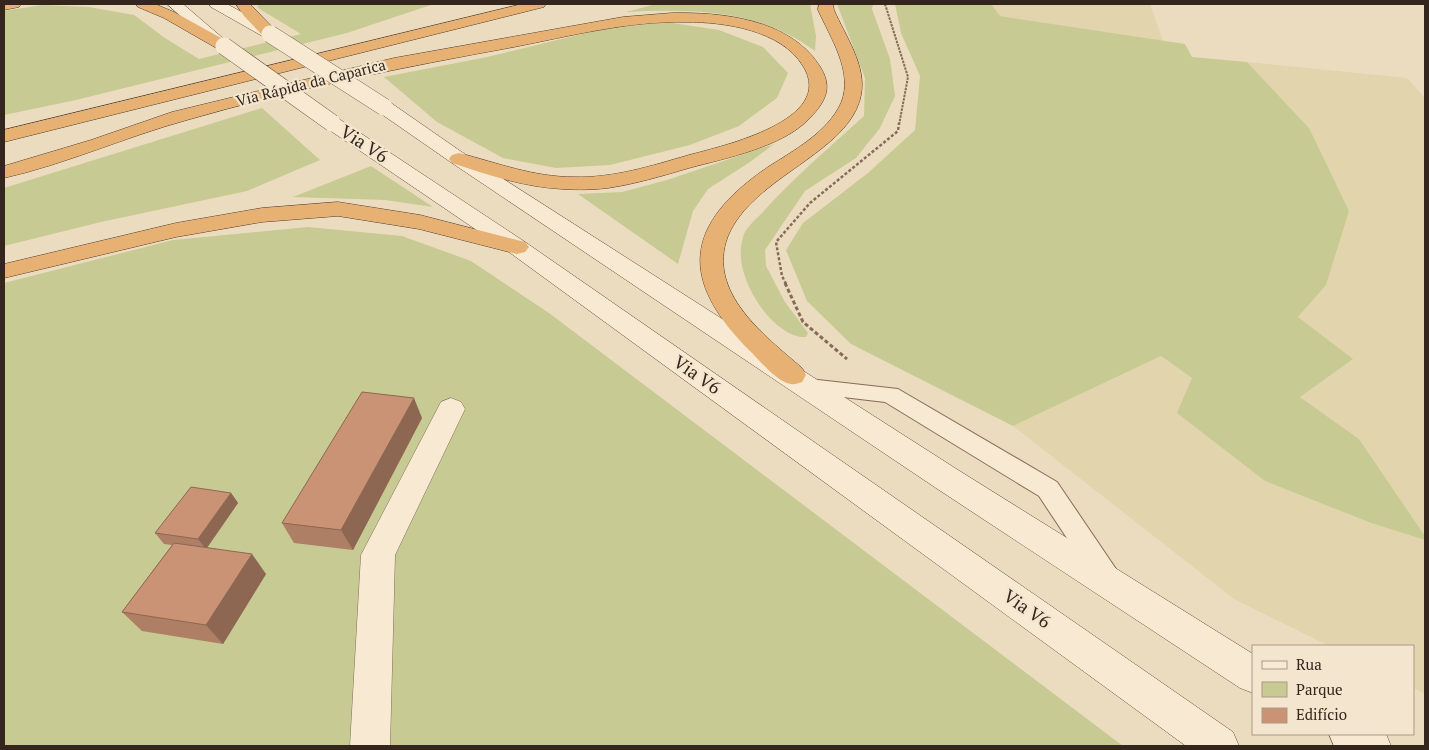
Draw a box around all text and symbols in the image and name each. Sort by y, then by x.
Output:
street label: Via Rápida da Caparica [234,54,388,110]
street label: Via V6 [336,119,393,168]
street label: Via V6 [669,349,726,399]
street label: Via V6 [999,583,1056,633]
legend [1252,645,1414,735]
text: Rua [1296,654,1322,674]
text: Parque [1296,679,1343,699]
text: Edifício [1296,704,1347,724]

